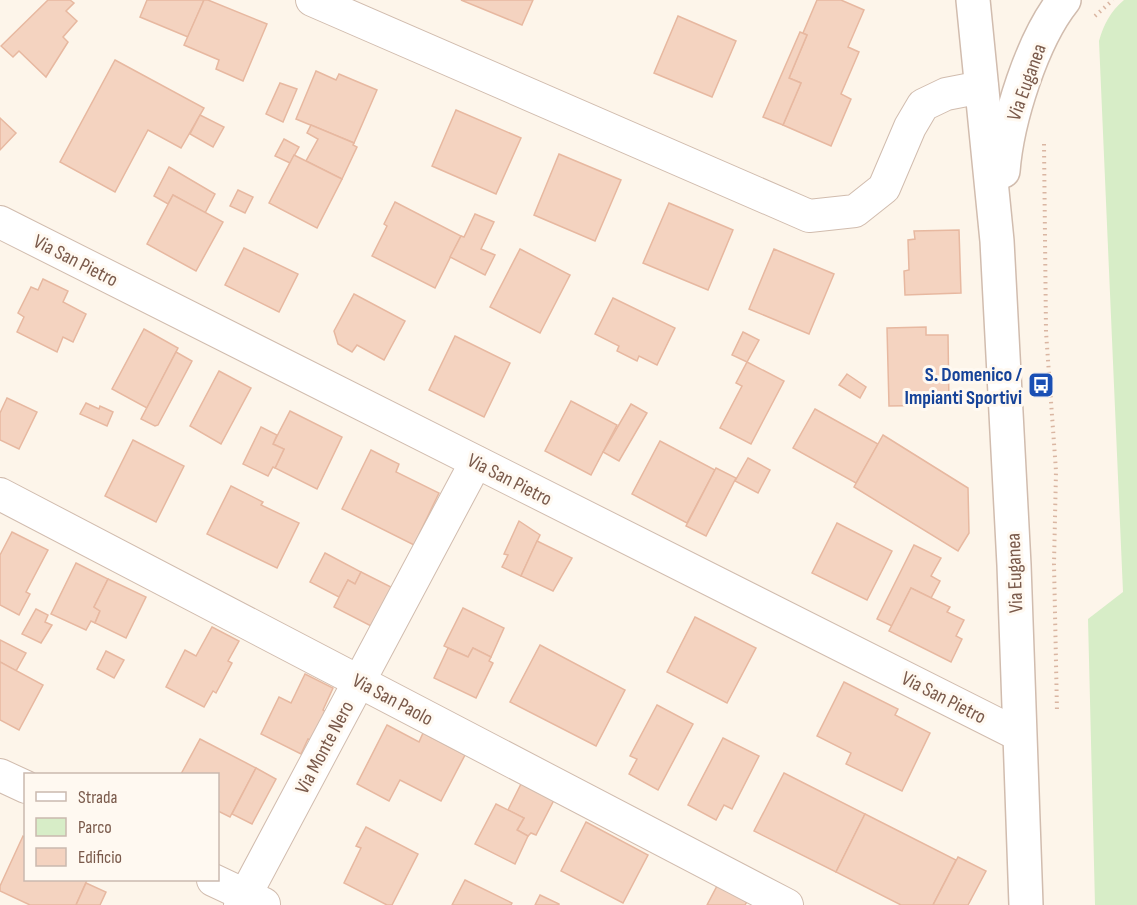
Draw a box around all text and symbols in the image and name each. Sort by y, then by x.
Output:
street label: Via Euganea [1002,41,1052,124]
street label: Via San Pietro [29,229,122,292]
place label: S. Domenico / Impianti Sportivi [905,363,1022,410]
bus stop icon: S. Domenico / Impianti Sportivi [1026,370,1056,400]
street label: Via San Pietro [463,448,556,511]
street label: Via Euganea [1002,533,1028,613]
street label: Via San Pietro [897,666,990,729]
street label: Via San Paolo [348,669,437,731]
street label: Via Monte Nero [290,697,359,798]
legend [24,773,219,881]
text: Strada [78,787,118,808]
text: Parco [78,817,112,838]
text: Edificio [78,847,122,868]

